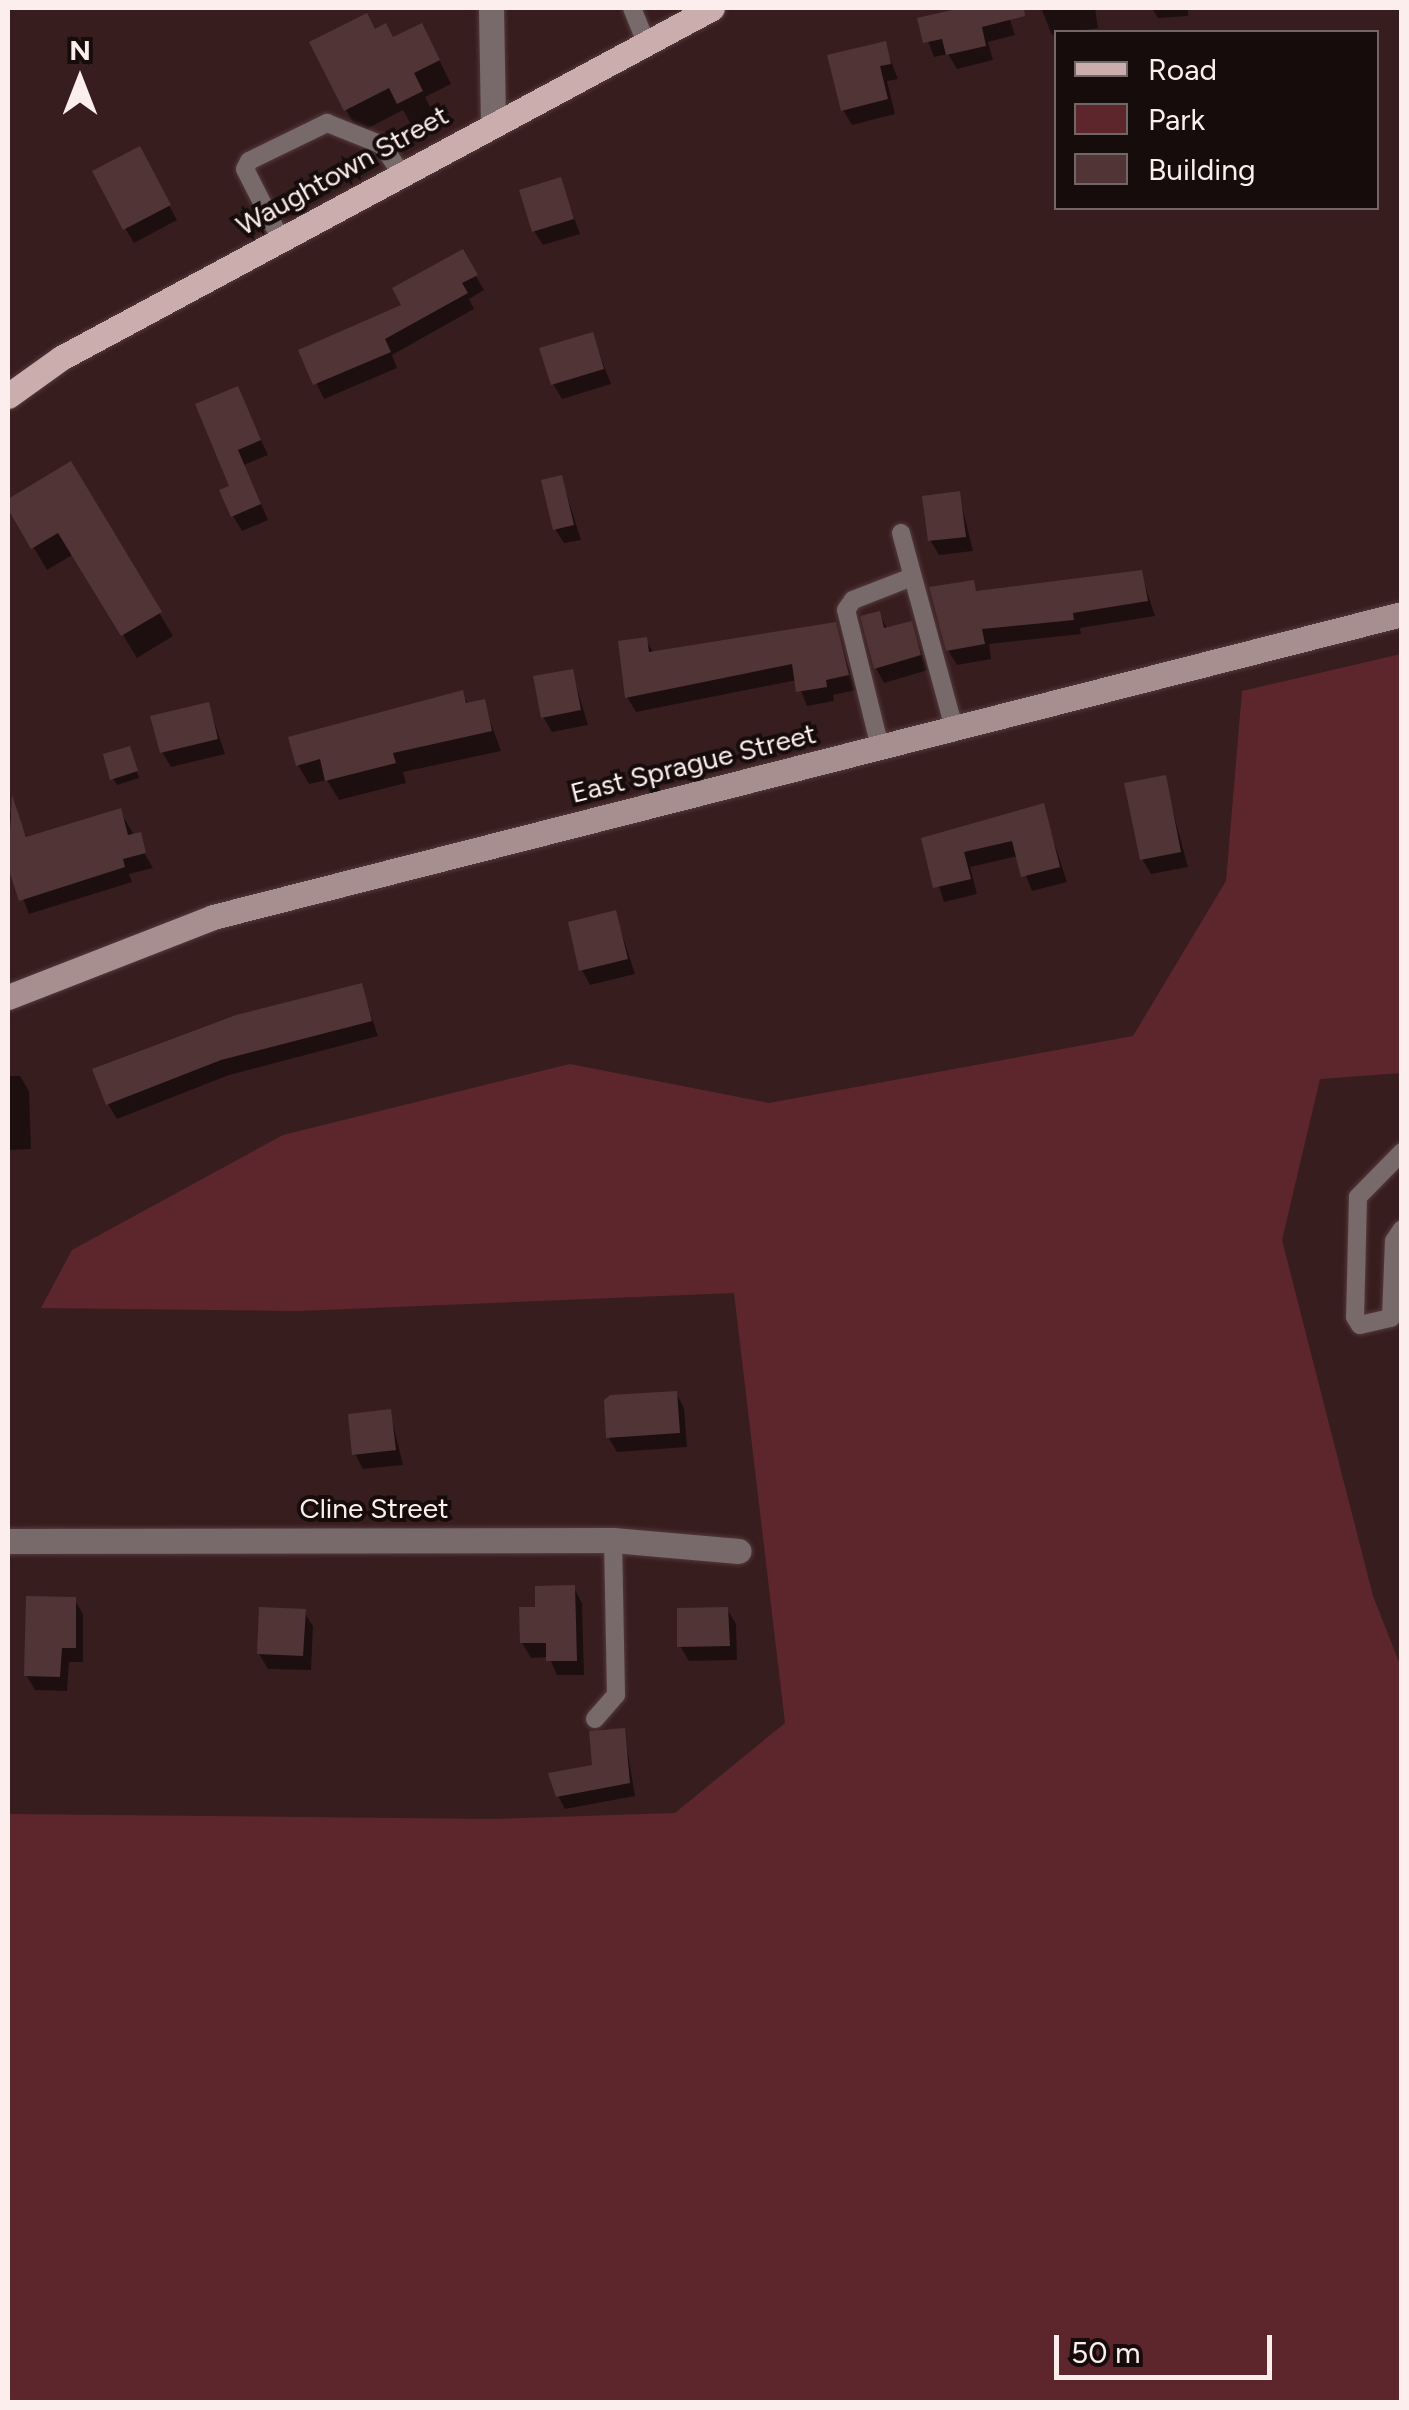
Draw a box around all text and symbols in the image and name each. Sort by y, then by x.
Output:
north arrow [30,30,130,130]
legend [1054,30,1379,210]
text: N [69,33,91,67]
text: Road [1148,51,1217,88]
street label: Waughtown Street [230,98,454,242]
text: Park [1148,101,1205,138]
text: Building [1148,151,1256,188]
street label: East Sprague Street [567,716,819,810]
street label: Cline Street [299,1491,449,1525]
scale bar [1059,2315,1276,2377]
text: 50 m [1071,2334,1140,2371]

